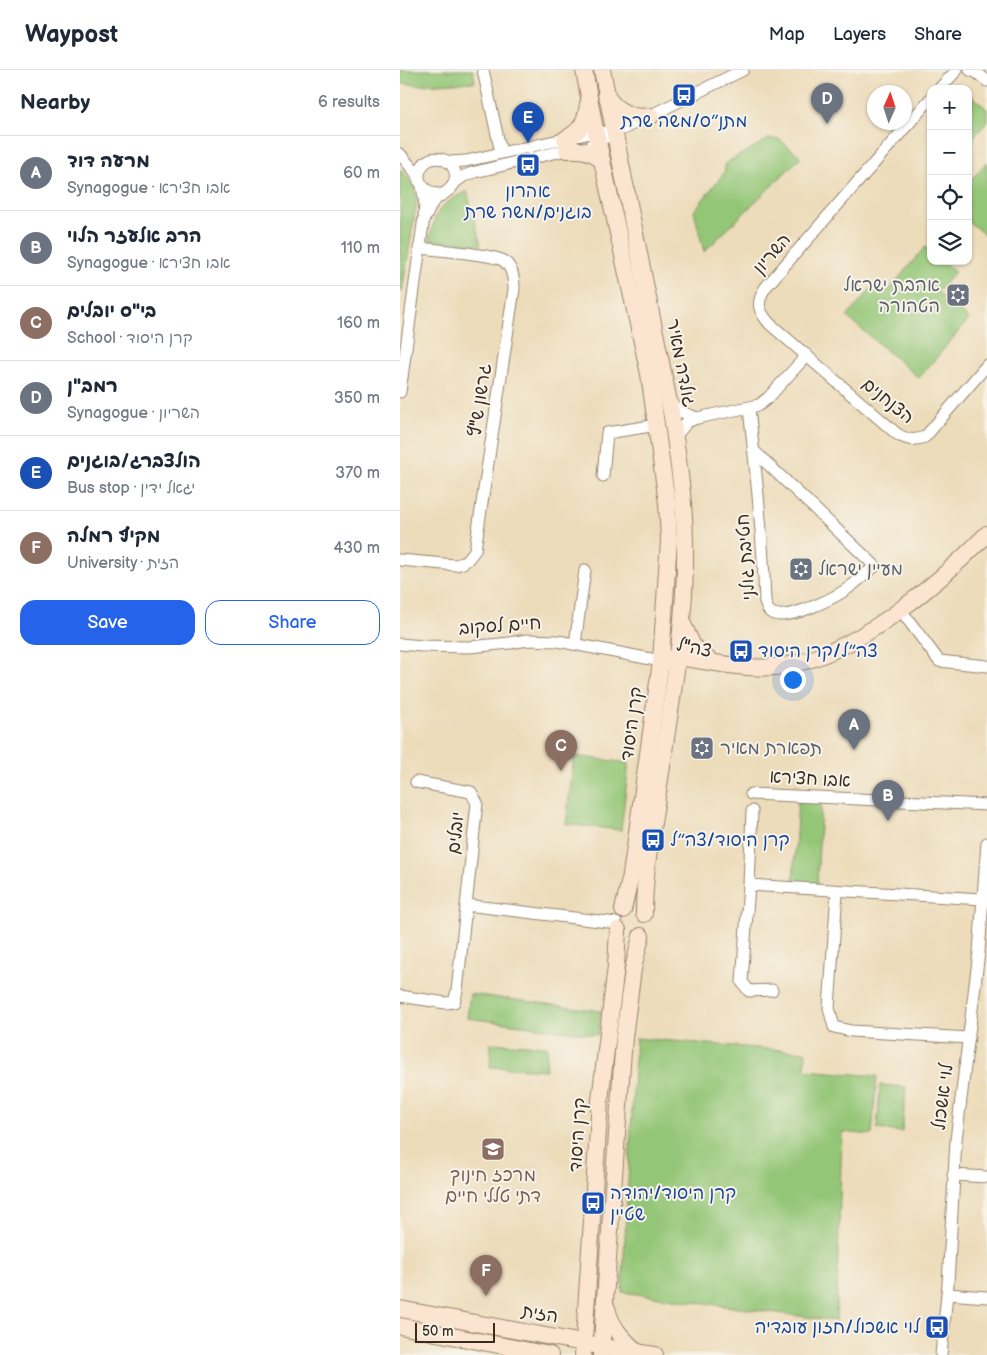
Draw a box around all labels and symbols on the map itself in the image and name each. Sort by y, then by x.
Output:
bus stop icon: מתנ״ס/משה שרת [671,82,697,108]
pin: D [811,83,843,124]
north arrow [867,85,912,130]
pin: E [512,102,544,143]
place label: מתנ״ס/משה שרת [620,111,747,132]
bus stop icon: אהרון בוגנים/משה שרת [515,152,541,178]
place label: אהרון בוגנים/משה שרת [463,181,592,223]
street label: השריון [749,229,795,279]
place label: אהבת ישראל הטהורה [843,275,940,317]
synagogue icon: אהבת ישראל הטהורה [945,282,971,308]
street label: גולדה מאיר [662,317,700,409]
street label: גרשון ש"ץ [464,362,496,438]
street label: הצנחנים [858,374,918,428]
street label: חטיבת גולני [732,513,760,601]
synagogue icon: מעיין ישראל [788,556,814,582]
place label: מעיין ישראל [818,559,903,580]
street label: חיים לסקוב [458,613,542,639]
street label: צה"ל [674,634,714,662]
bus stop icon: צה״ל/קרן היסוד [728,638,754,664]
place label: צה״ל/קרן היסוד [758,641,878,662]
your location [780,667,806,693]
street label: קרן היסוד [616,685,648,763]
pin: A [838,709,870,750]
pin: C [545,730,577,771]
synagogue icon: תפארת מאיר [689,735,715,761]
place label: תפארת מאיר [720,738,822,759]
street label: אבו חצירא [769,766,851,792]
pin: B [872,780,904,821]
street label: יובלים [443,811,469,855]
bus stop icon: קרן היסוד/צה״ל [640,827,666,853]
place label: קרן היסוד/צה״ל [670,830,790,851]
street label: לוי אשכול [929,1062,958,1131]
street label: קרן היסוד [565,1097,591,1173]
school or university icon: מרכז חינוך דתי טללי חיים [480,1136,506,1162]
place label: מרכז חינוך דתי טללי חיים [445,1165,541,1207]
place label: קרן היסוד/יהודה שטיין [610,1183,736,1225]
bus stop icon: קרן היסוד/יהודה שטיין [580,1190,606,1216]
pin: F [470,1255,502,1296]
street label: הזית [519,1300,560,1328]
bus stop icon: לוי אשכול/חזון עובדיה [924,1314,950,1340]
place label: לוי אשכול/חזון עובדיה [755,1317,921,1338]
scale bar [415,1320,495,1343]

